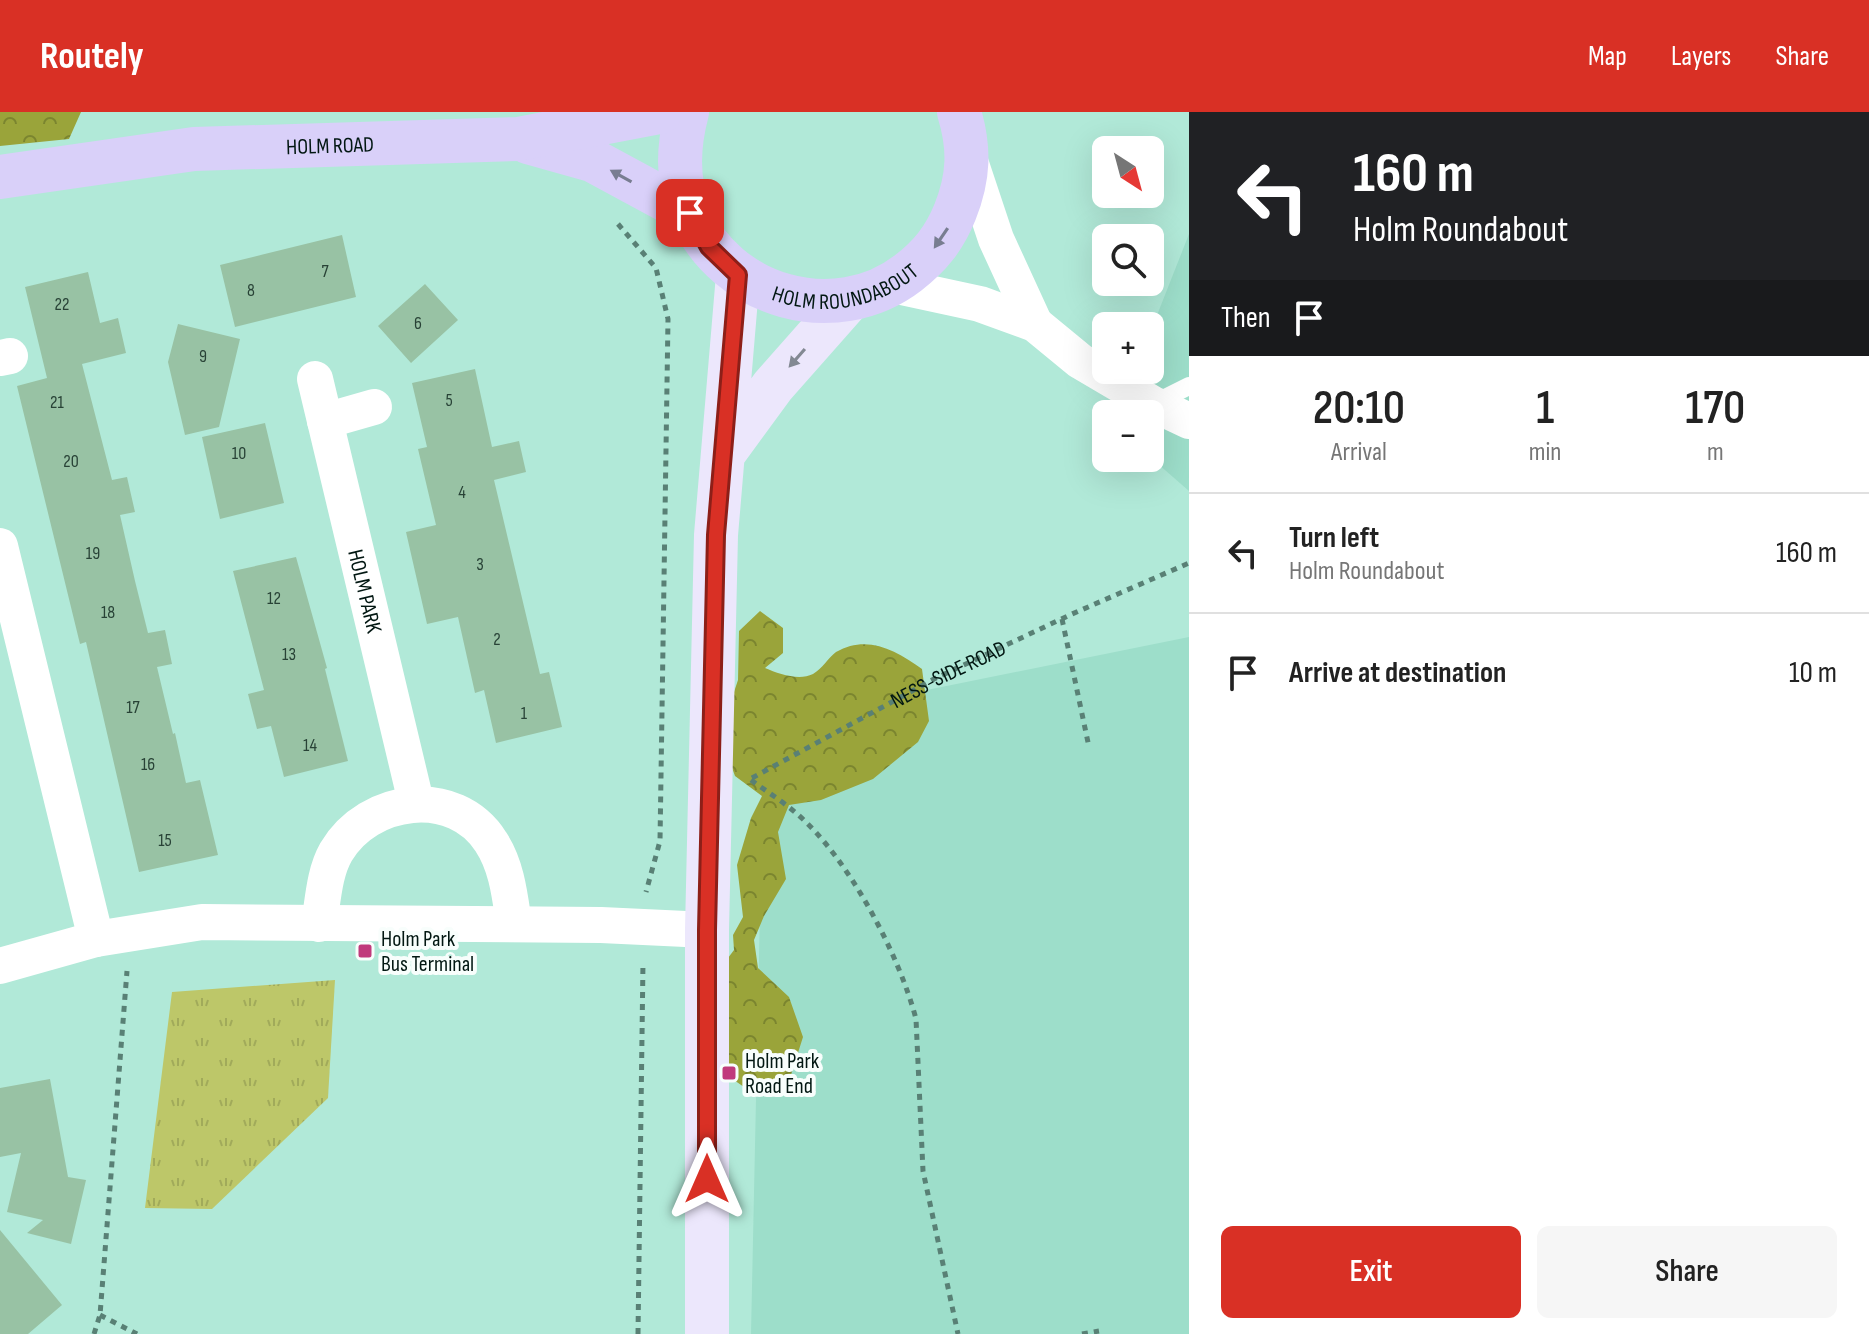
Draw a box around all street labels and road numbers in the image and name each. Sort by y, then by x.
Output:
street label: HOLM ROAD [286,131,374,161]
street label: HOLM ROUNDABOUT [769,258,924,316]
street label: HOLM PARK [341,547,387,636]
street label: NESS-SIDE ROAD [886,635,1010,715]

